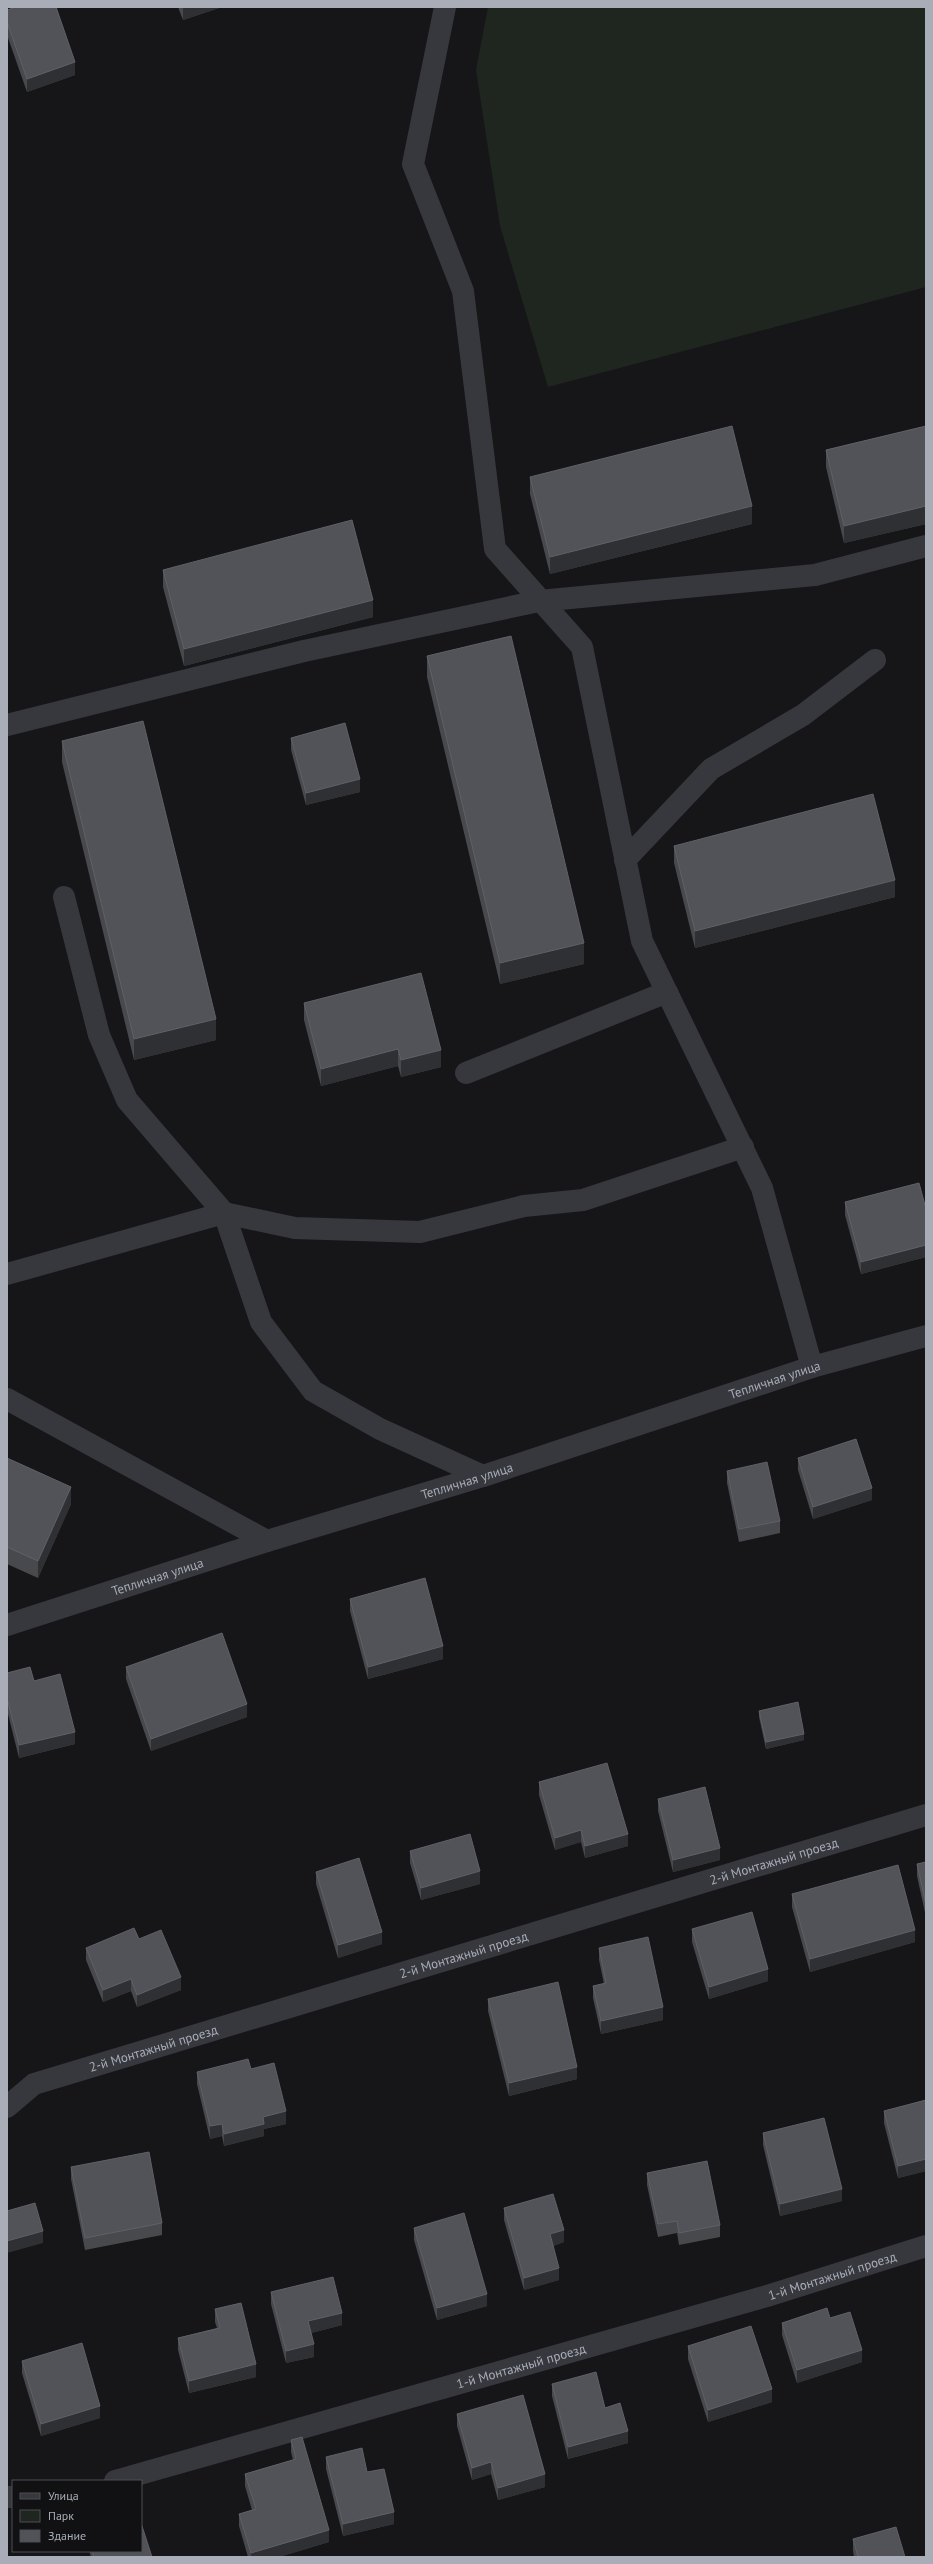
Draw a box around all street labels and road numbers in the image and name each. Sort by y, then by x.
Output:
street label: Тепличная улица [727,1357,822,1402]
street label: Тепличная улица [419,1458,515,1503]
street label: Тепличная улица [109,1554,205,1599]
street label: 2-й Монтажный проезд [707,1834,840,1888]
street label: 2-й Монтажный проезд [397,1927,530,1982]
street label: 2-й Монтажный проезд [87,2021,220,2075]
street label: 1-й Монтажный проезд [766,2247,898,2304]
street label: 1-й Монтажный проезд [454,2339,588,2392]

